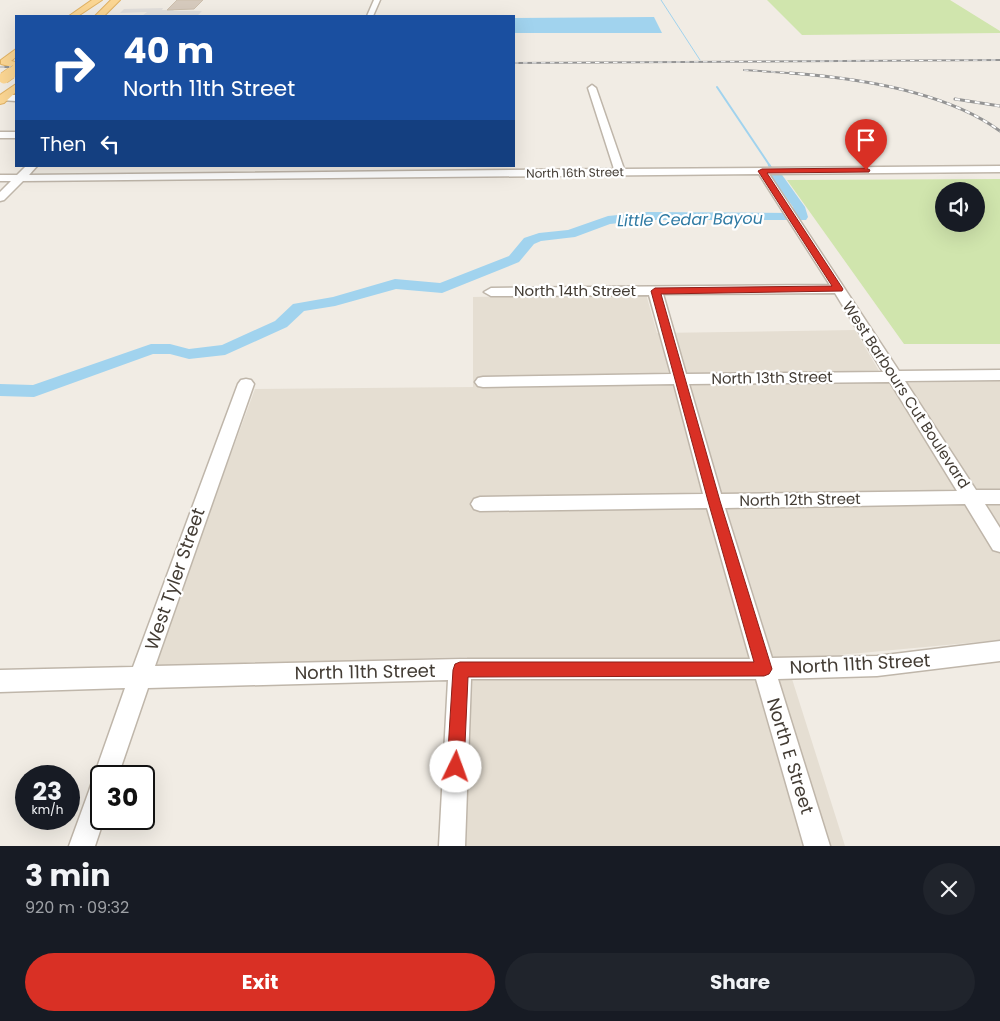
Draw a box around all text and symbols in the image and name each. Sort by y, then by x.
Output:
text: 40 m [123,26,214,75]
icon: right [40,35,105,100]
text: North 11th Street [123,73,295,104]
pin [845,119,887,170]
icon: arrive [852,126,880,154]
icon: left [96,130,124,158]
text: Then [40,131,86,158]
street label: North 16th Street [526,163,624,182]
map controls [935,182,985,232]
button: sound [935,182,985,232]
water label: Little Cedar Bayou [617,207,763,232]
street label: North 14th Street [514,280,636,301]
street label: West Barbours Cut Boulevard [838,297,975,492]
street label: North 13th Street [711,366,833,389]
street label: North 12th Street [739,488,861,511]
street label: West Tyler Street [138,504,211,653]
street label: North 11th Street [789,647,931,680]
street label: North 11th Street [294,658,436,685]
street label: North E Street [761,695,820,817]
position arrow [429,740,481,792]
speed limit sign: 30 [90,765,155,830]
text: 23 [33,774,62,809]
text: km/h [32,801,63,818]
text: 3 min [25,854,110,897]
button: close [923,863,975,915]
text: 920 m · 09:32 [25,896,129,919]
button: Exit [25,953,495,1011]
button: Share [505,953,975,1011]

